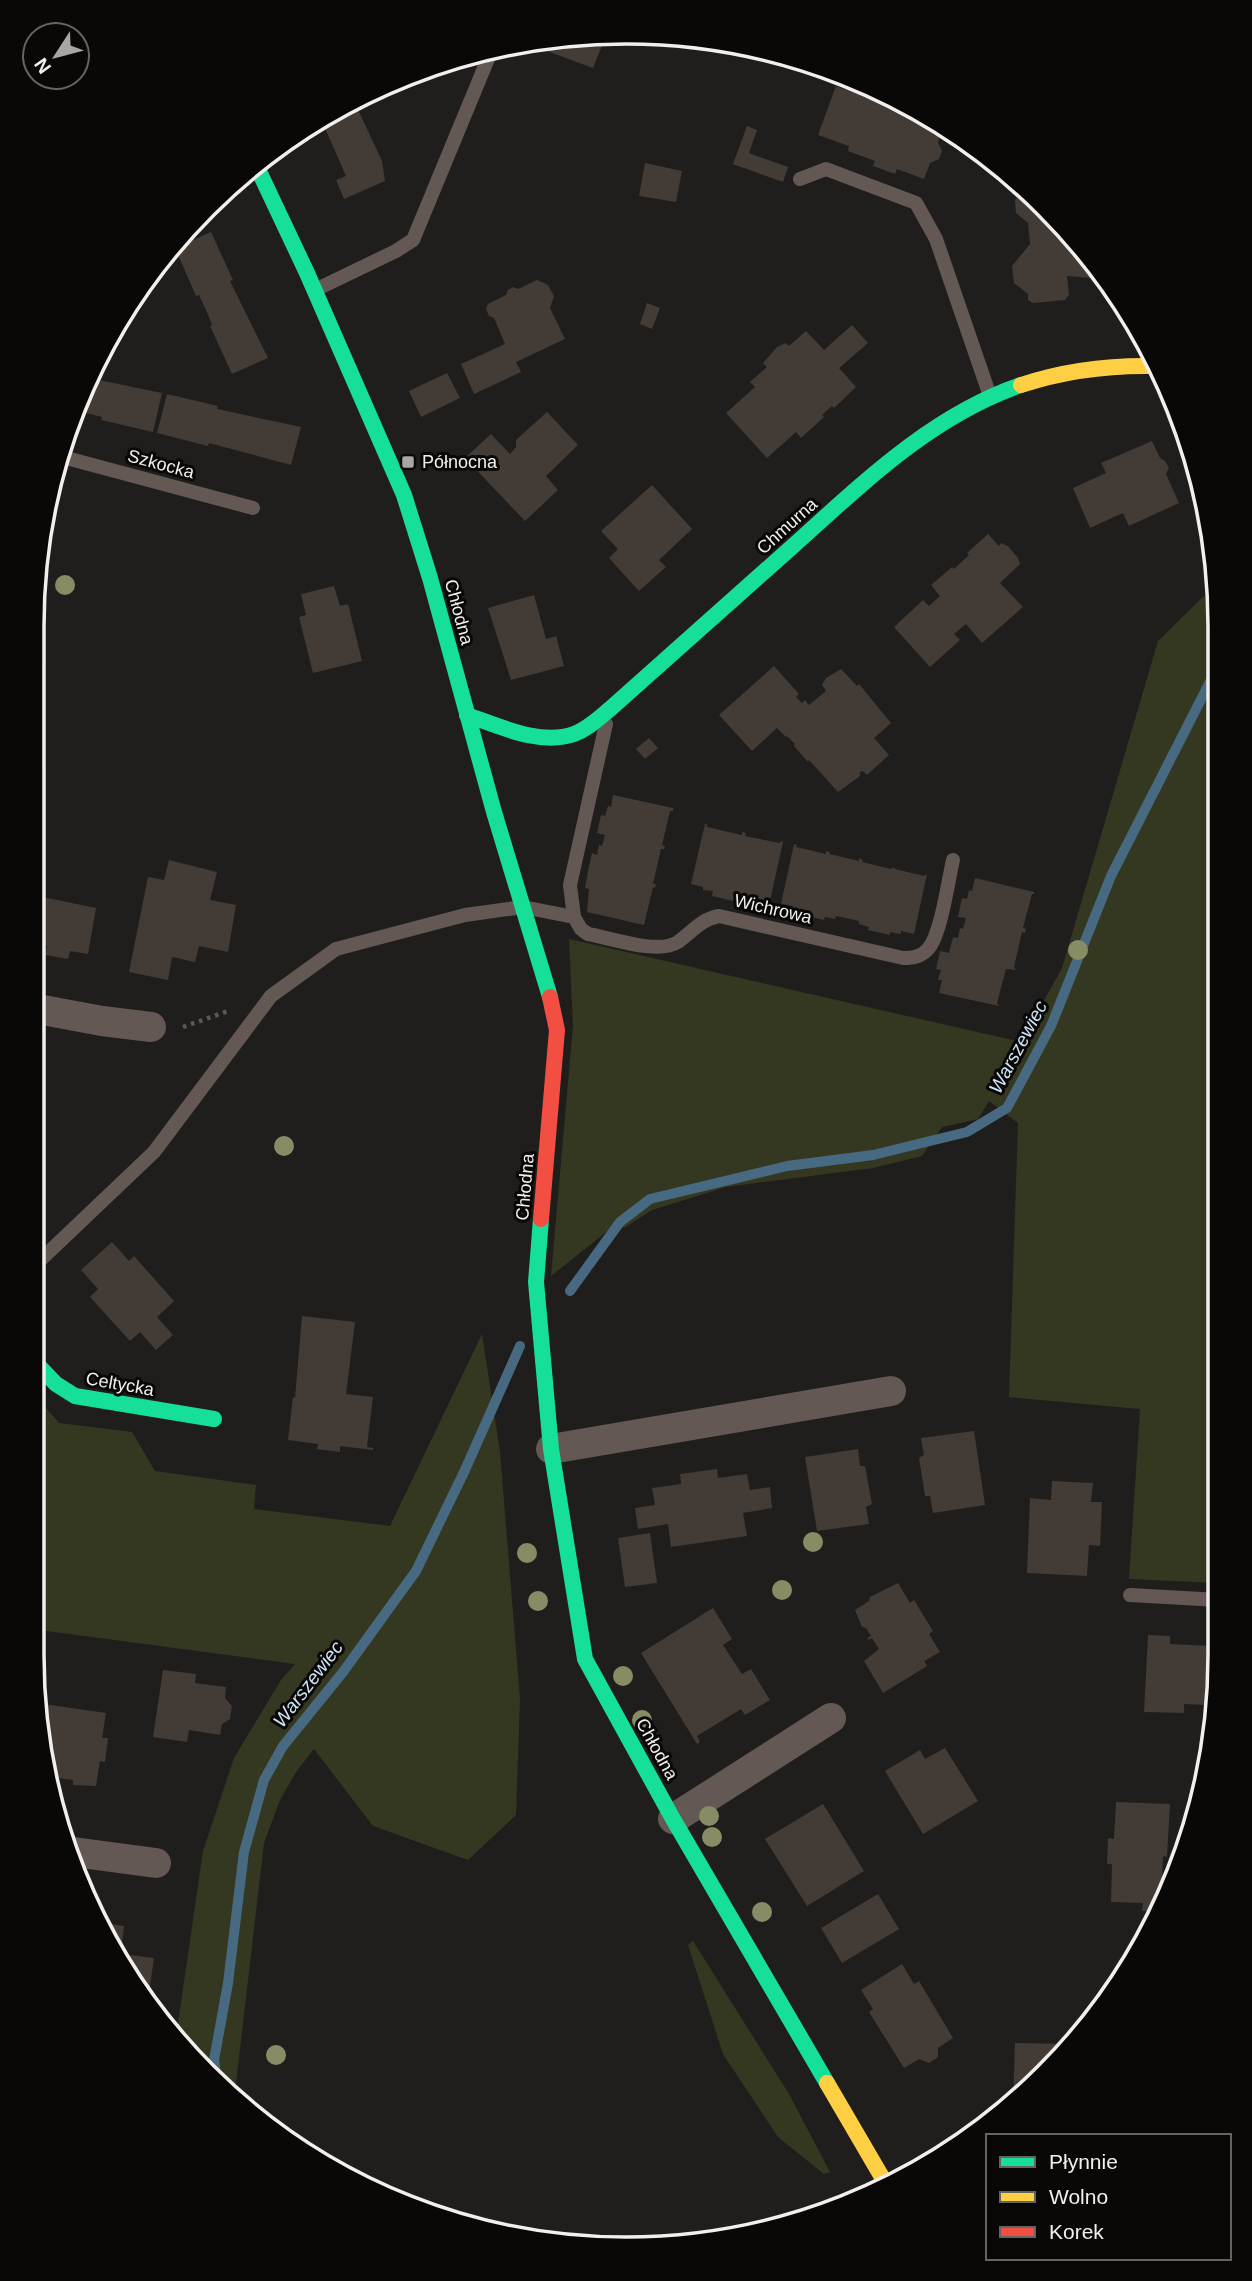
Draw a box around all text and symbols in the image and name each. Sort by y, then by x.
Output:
north arrow [21,21,91,91]
text: N [30,54,55,77]
street label: Szkocka [126,446,197,483]
place label: Północna [422,452,498,472]
marker: Północna [400,454,416,470]
street label: Chmurna [753,493,822,558]
street label: Chłodna [441,577,478,648]
street label: Wichrowa [732,890,815,928]
water label: Warszewiec [985,997,1051,1097]
street label: Chłodna [512,1152,538,1221]
street label: Celtycka [84,1368,157,1400]
water label: Warszewiec [269,1637,347,1731]
street label: Chłodna [632,1715,682,1784]
legend [986,2134,1231,2260]
text: Płynnie [1049,2150,1118,2173]
text: Wolno [1049,2185,1108,2208]
text: Korek [1049,2220,1104,2243]

